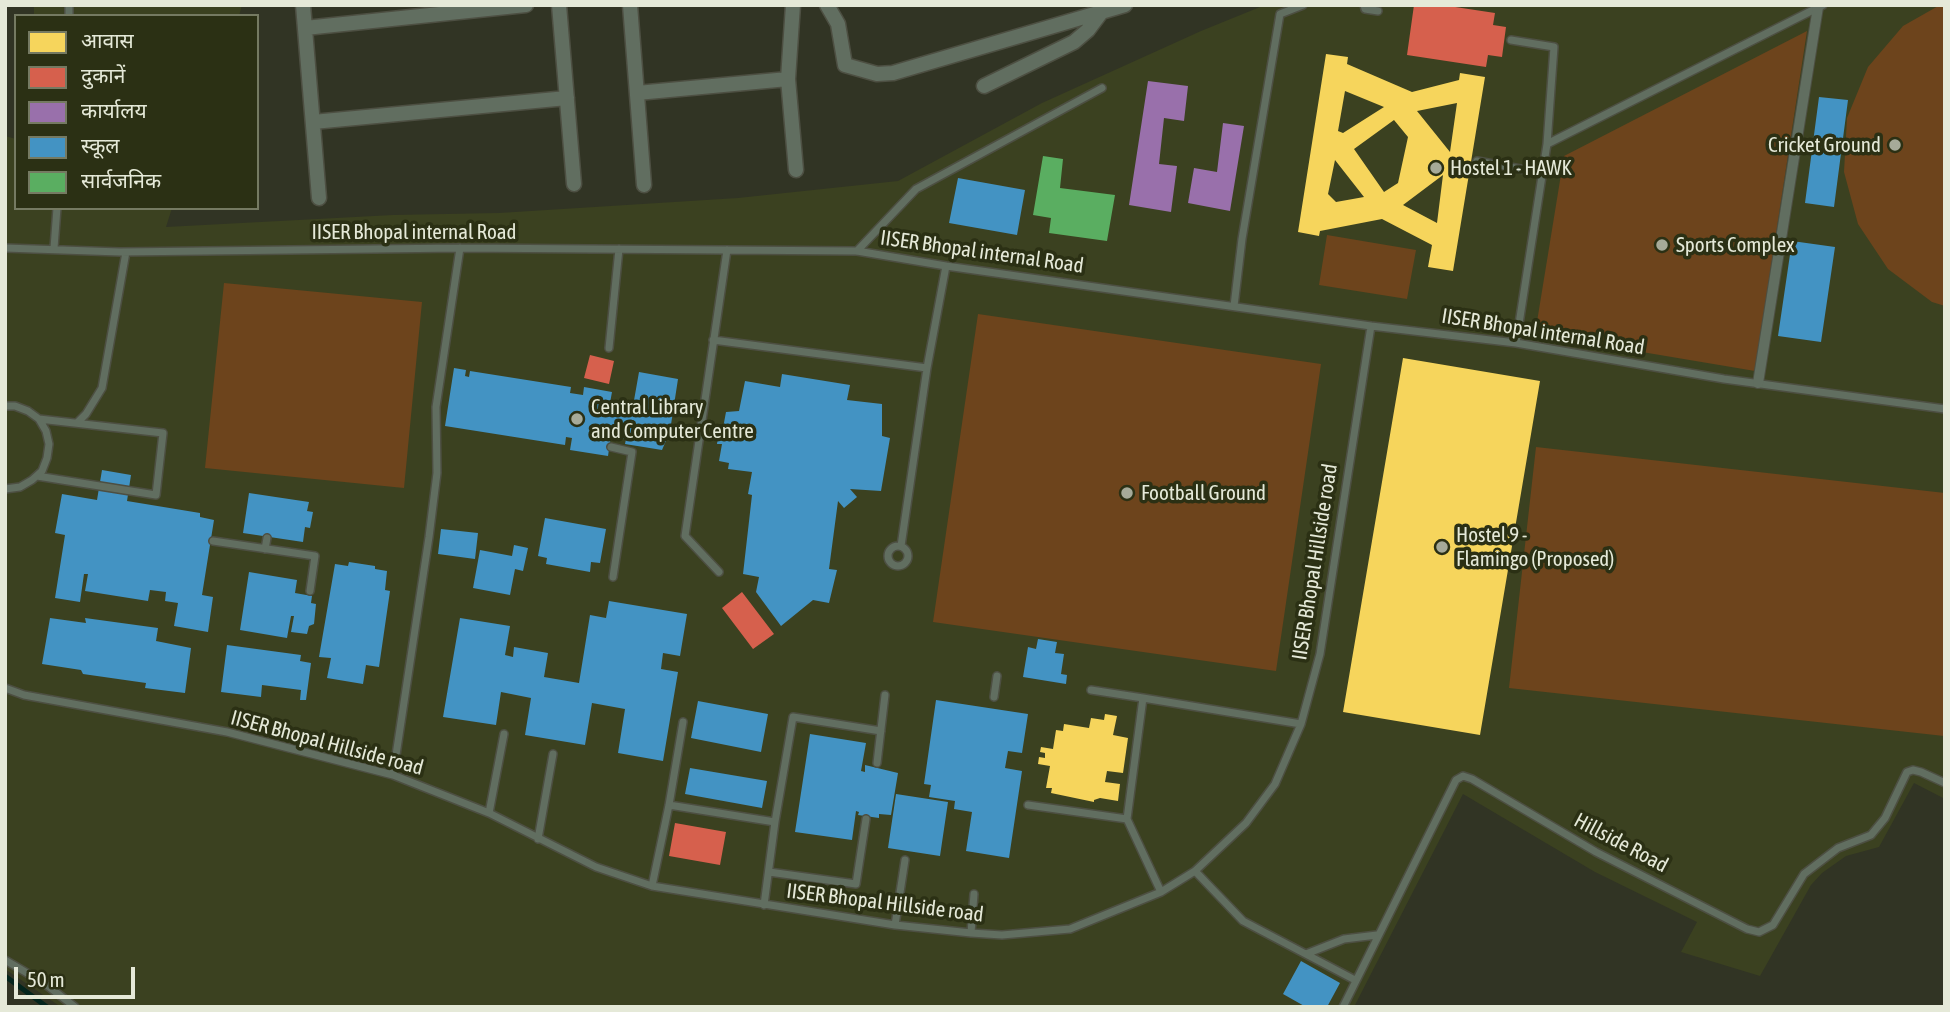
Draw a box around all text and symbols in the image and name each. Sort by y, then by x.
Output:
legend [14,14,259,210]
text: आवास [81,28,134,52]
text: दुकानें [81,63,125,87]
text: कार्यालय [81,98,147,122]
place label: Cricket Ground [1768,132,1881,158]
text: स्कूल [81,133,120,157]
marker: Cricket Ground [1887,137,1903,153]
place label: Hostel 1 - HAWK [1450,155,1572,181]
marker: Hostel 1 - HAWK [1428,160,1444,176]
text: सार्वजनिक [81,168,161,192]
street label: IISER Bhopal internal Road [311,219,517,245]
street label: IISER Bhopal internal Road [879,225,1085,279]
place label: Sports Complex [1676,232,1795,258]
marker: Sports Complex [1654,237,1670,253]
street label: IISER Bhopal internal Road [1440,304,1646,360]
place label: Central Library and Computer Centre [591,394,754,444]
marker: Central Library and Computer Centre [569,411,585,427]
street label: IISER Bhopal Hillside road [1287,462,1343,662]
place label: Football Ground [1141,480,1266,506]
marker: Football Ground [1119,485,1135,501]
place label: Hostel 9 - Flamingo (Proposed) [1456,522,1614,572]
marker: Hostel 9 - Flamingo (Proposed) [1434,539,1450,555]
street label: IISER Bhopal Hillside road [228,705,426,781]
street label: Hillside Road [1570,808,1672,878]
street label: IISER Bhopal Hillside road [785,878,985,928]
scale bar [18,953,138,997]
text: 50 m [27,967,65,991]

